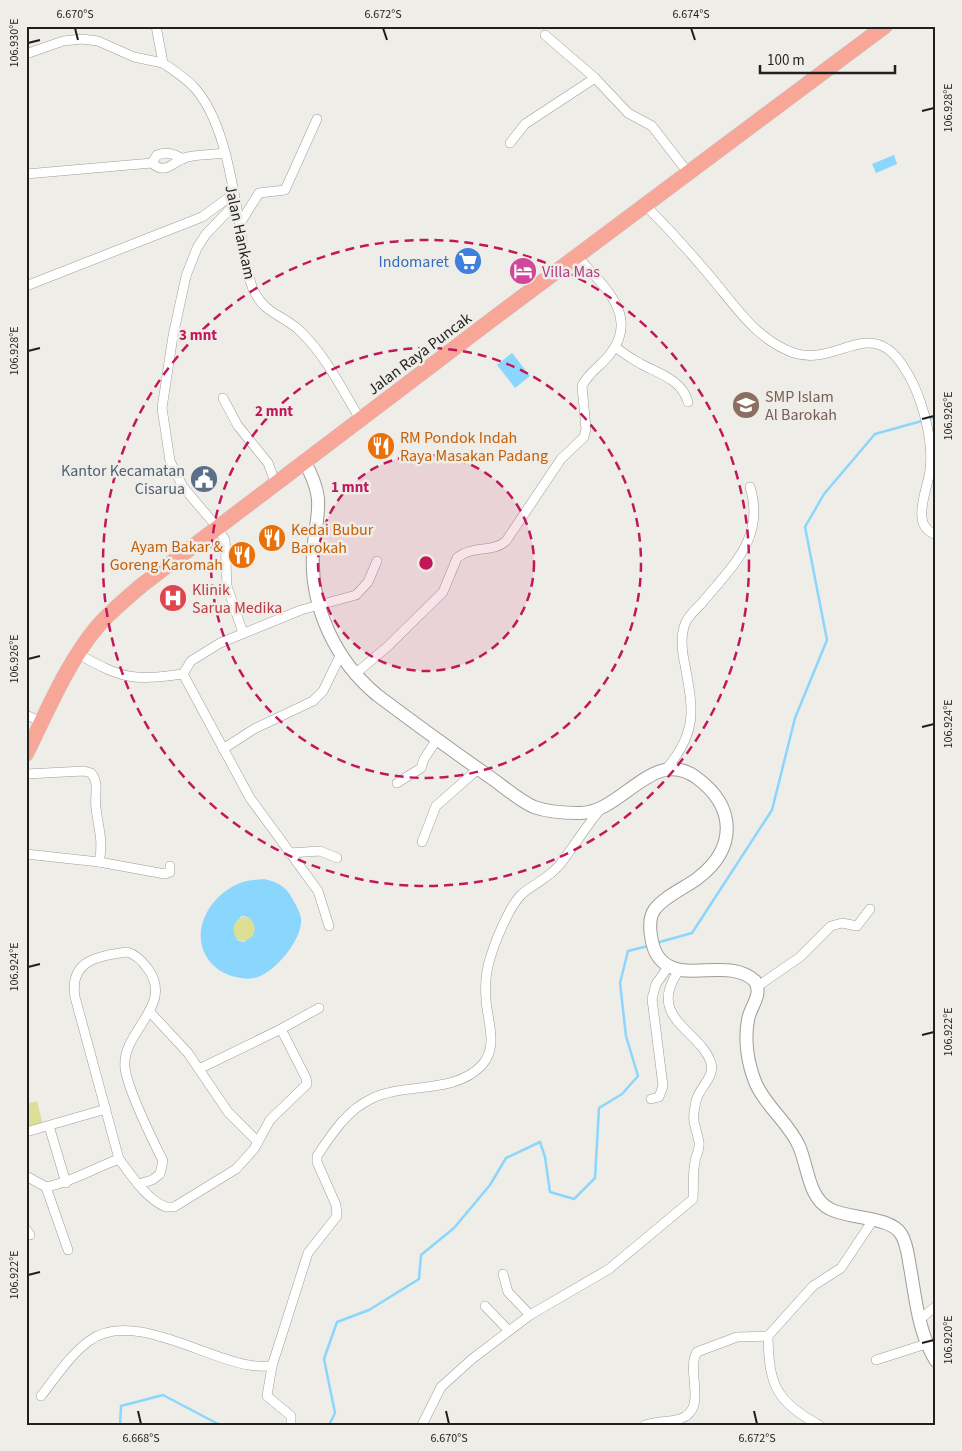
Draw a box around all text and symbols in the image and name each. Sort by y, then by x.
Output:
text: 6.670°S [56,6,94,23]
text: 6.672°S [364,6,402,23]
text: 6.674°S [672,6,710,23]
text: 106.930°E [6,18,23,68]
scale bar [760,42,894,74]
text: 100 m [767,50,805,71]
text: 106.928°E [940,83,957,133]
street label: Jalan Hankam [219,183,261,282]
supermarket icon: Indomaret [453,246,483,276]
place label: Indomaret [379,251,450,273]
hotel icon: Villa Mas [508,256,538,286]
place label: Villa Mas [542,261,600,283]
street label: Jalan Raya Puncak [363,307,476,400]
text: 3 mnt [179,325,217,346]
text: 106.928°E [6,326,23,376]
place label: SMP Islam Al Barokah [765,386,837,426]
school or university icon: SMP Islam Al Barokah [731,390,761,420]
text: 106.926°E [940,391,957,441]
text: 2 mnt [255,401,293,422]
place label: RM Pondok Indah Raya Masakan Padang [400,427,548,467]
restaurant icon: RM Pondok Indah Raya Masakan Padang [366,431,396,461]
place label: Kantor Kecamatan Cisarua [61,460,185,500]
public building icon: Kantor Kecamatan Cisarua [189,464,219,494]
text: 1 mnt [331,477,369,498]
place label: Kedai Bubur Barokah [291,519,374,559]
restaurant icon: Kedai Bubur Barokah [257,523,287,553]
place label: Ayam Bakar & Goreng Karomah [110,536,223,576]
restaurant icon: Ayam Bakar & Goreng Karomah [227,540,257,570]
centre of rings [417,554,435,572]
place label: Klinik Sarua Medika [192,579,282,619]
hospital icon: Klinik Sarua Medika [158,583,188,613]
text: 106.926°E [6,634,23,684]
text: 106.924°E [940,699,957,749]
text: 106.924°E [6,942,23,992]
text: 106.922°E [940,1007,957,1057]
text: 106.922°E [6,1250,23,1300]
text: 106.920°E [940,1315,957,1365]
text: 6.668°S [122,1430,160,1447]
text: 6.670°S [430,1430,468,1447]
text: 6.672°S [738,1430,776,1447]

